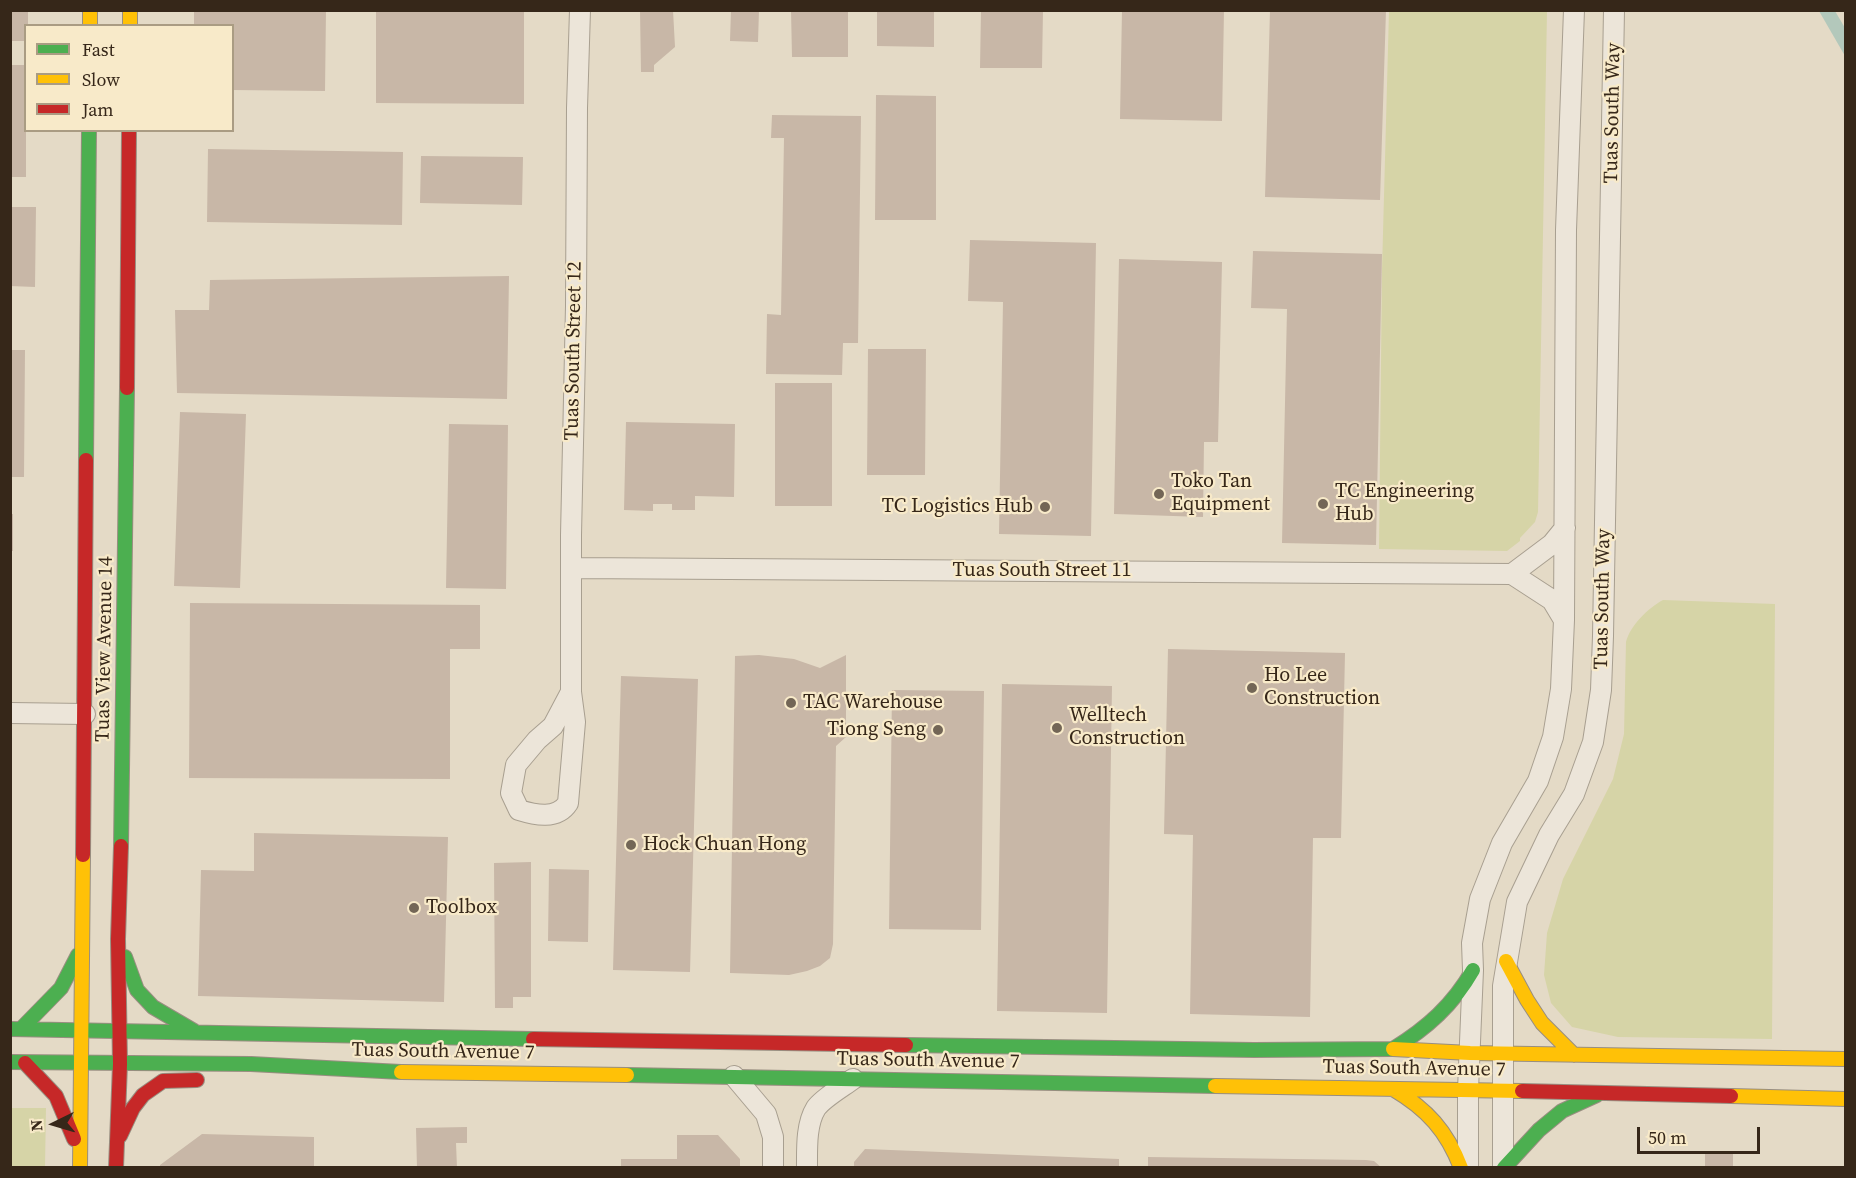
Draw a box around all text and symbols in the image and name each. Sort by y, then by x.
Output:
legend [24,24,234,132]
text: Fast [82,37,115,62]
street label: Tuas South Way [1600,42,1626,184]
text: Slow [82,67,120,92]
text: Jam [82,97,114,122]
street label: Tuas South Street 12 [560,261,588,441]
place label: Toko Tan Equipment [1171,470,1270,517]
place label: TC Engineering Hub [1335,480,1474,527]
marker: Toko Tan Equipment [1152,487,1166,501]
place label: TC Logistics Hub [882,495,1033,519]
marker: TC Engineering Hub [1316,497,1330,511]
marker: TC Logistics Hub [1038,500,1052,514]
street label: Tuas South Way [1590,528,1616,670]
street label: Tuas View Avenue 14 [91,556,119,742]
street label: Tuas South Street 11 [952,559,1132,583]
place label: Ho Lee Construction [1264,664,1380,711]
marker: Ho Lee Construction [1245,681,1259,695]
place label: TAC Warehouse [803,691,943,715]
marker: TAC Warehouse [784,696,798,710]
place label: Welltech Construction [1069,704,1185,751]
place label: Tiong Seng [827,718,926,742]
marker: Welltech Construction [1050,721,1064,735]
marker: Tiong Seng [931,723,945,737]
place label: Hock Chuan Hong [643,833,806,857]
marker: Hock Chuan Hong [624,838,638,852]
place label: Toolbox [426,896,497,920]
marker: Toolbox [407,901,421,915]
street label: Tuas South Avenue 7 [351,1038,535,1066]
street label: Tuas South Avenue 7 [836,1047,1020,1075]
street label: Tuas South Avenue 7 [1322,1055,1506,1083]
north arrow [24,1094,84,1154]
scale bar [1640,1115,1763,1153]
text: N [25,1119,48,1132]
text: 50 m [1648,1125,1686,1150]

